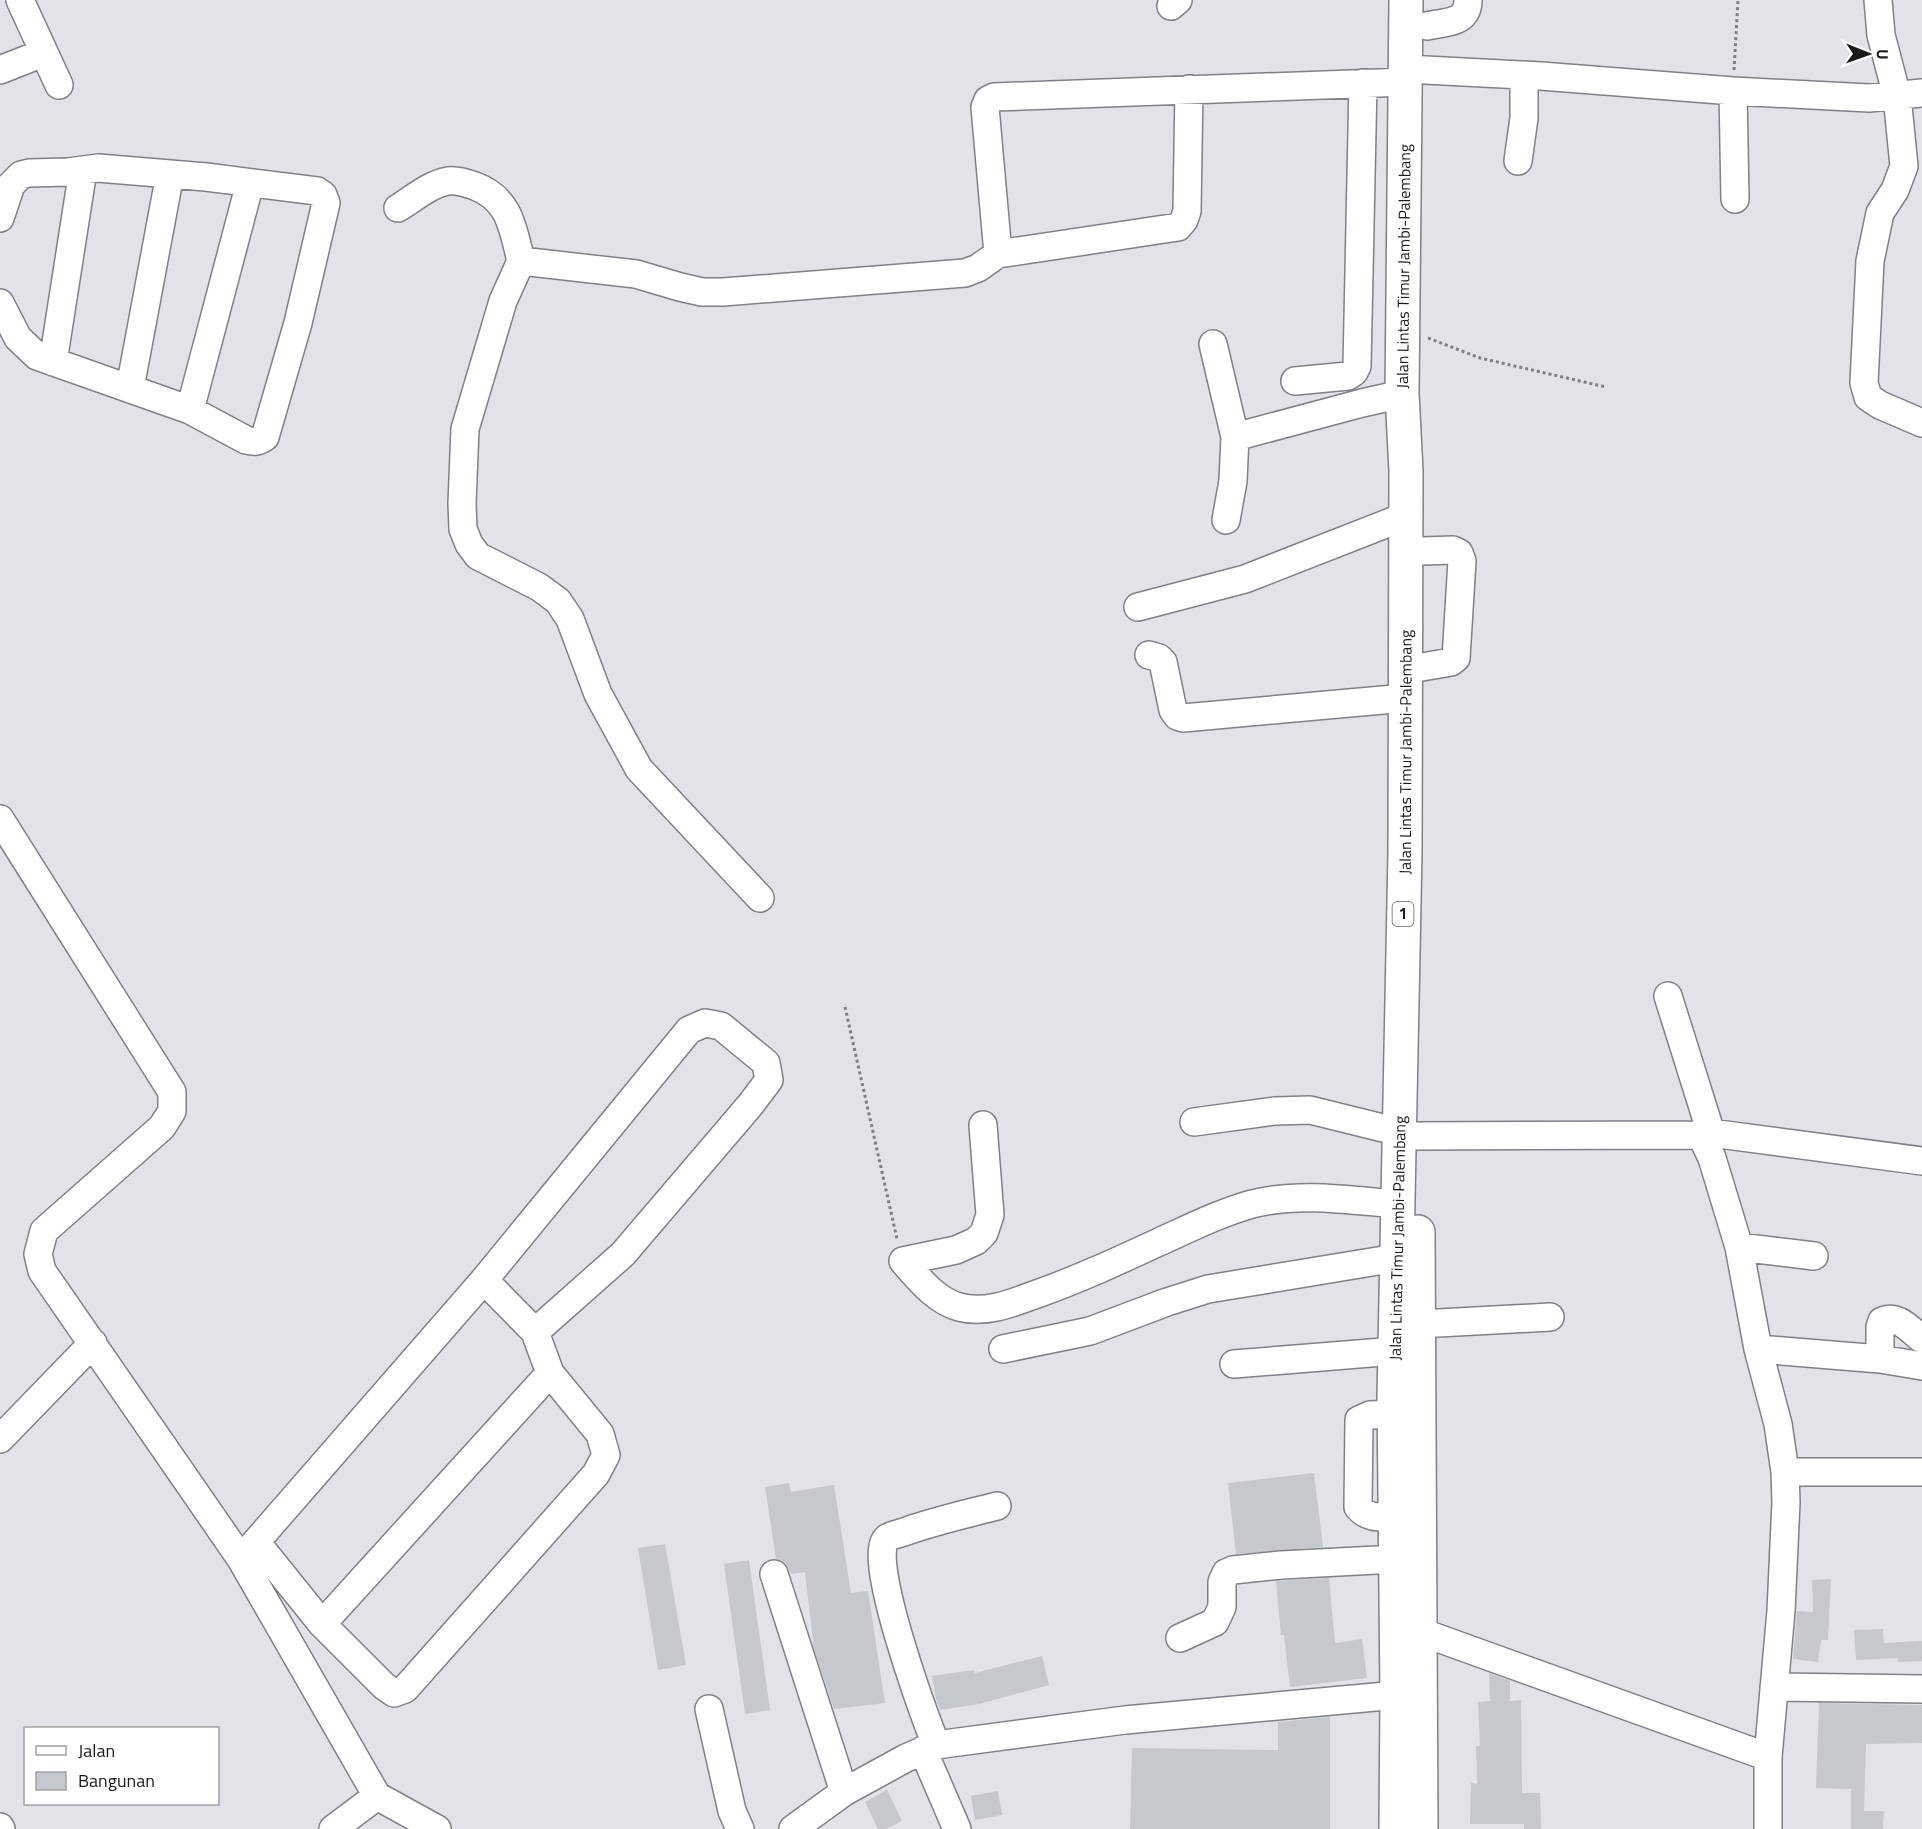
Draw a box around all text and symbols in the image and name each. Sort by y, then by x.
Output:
north arrow [1838,24,1898,84]
text: U [1871,49,1895,60]
street label: Jalan Lintas Timur Jambi-Palembang [1390,144,1417,389]
street label: Jalan Lintas Timur Jambi-Palembang [1393,630,1418,875]
road number: 1 [1392,902,1414,926]
street label: Jalan Lintas Timur Jambi-Palembang [1383,1115,1412,1361]
legend [24,1727,219,1805]
text: Jalan [78,1737,115,1764]
text: Bangunan [78,1767,155,1794]

